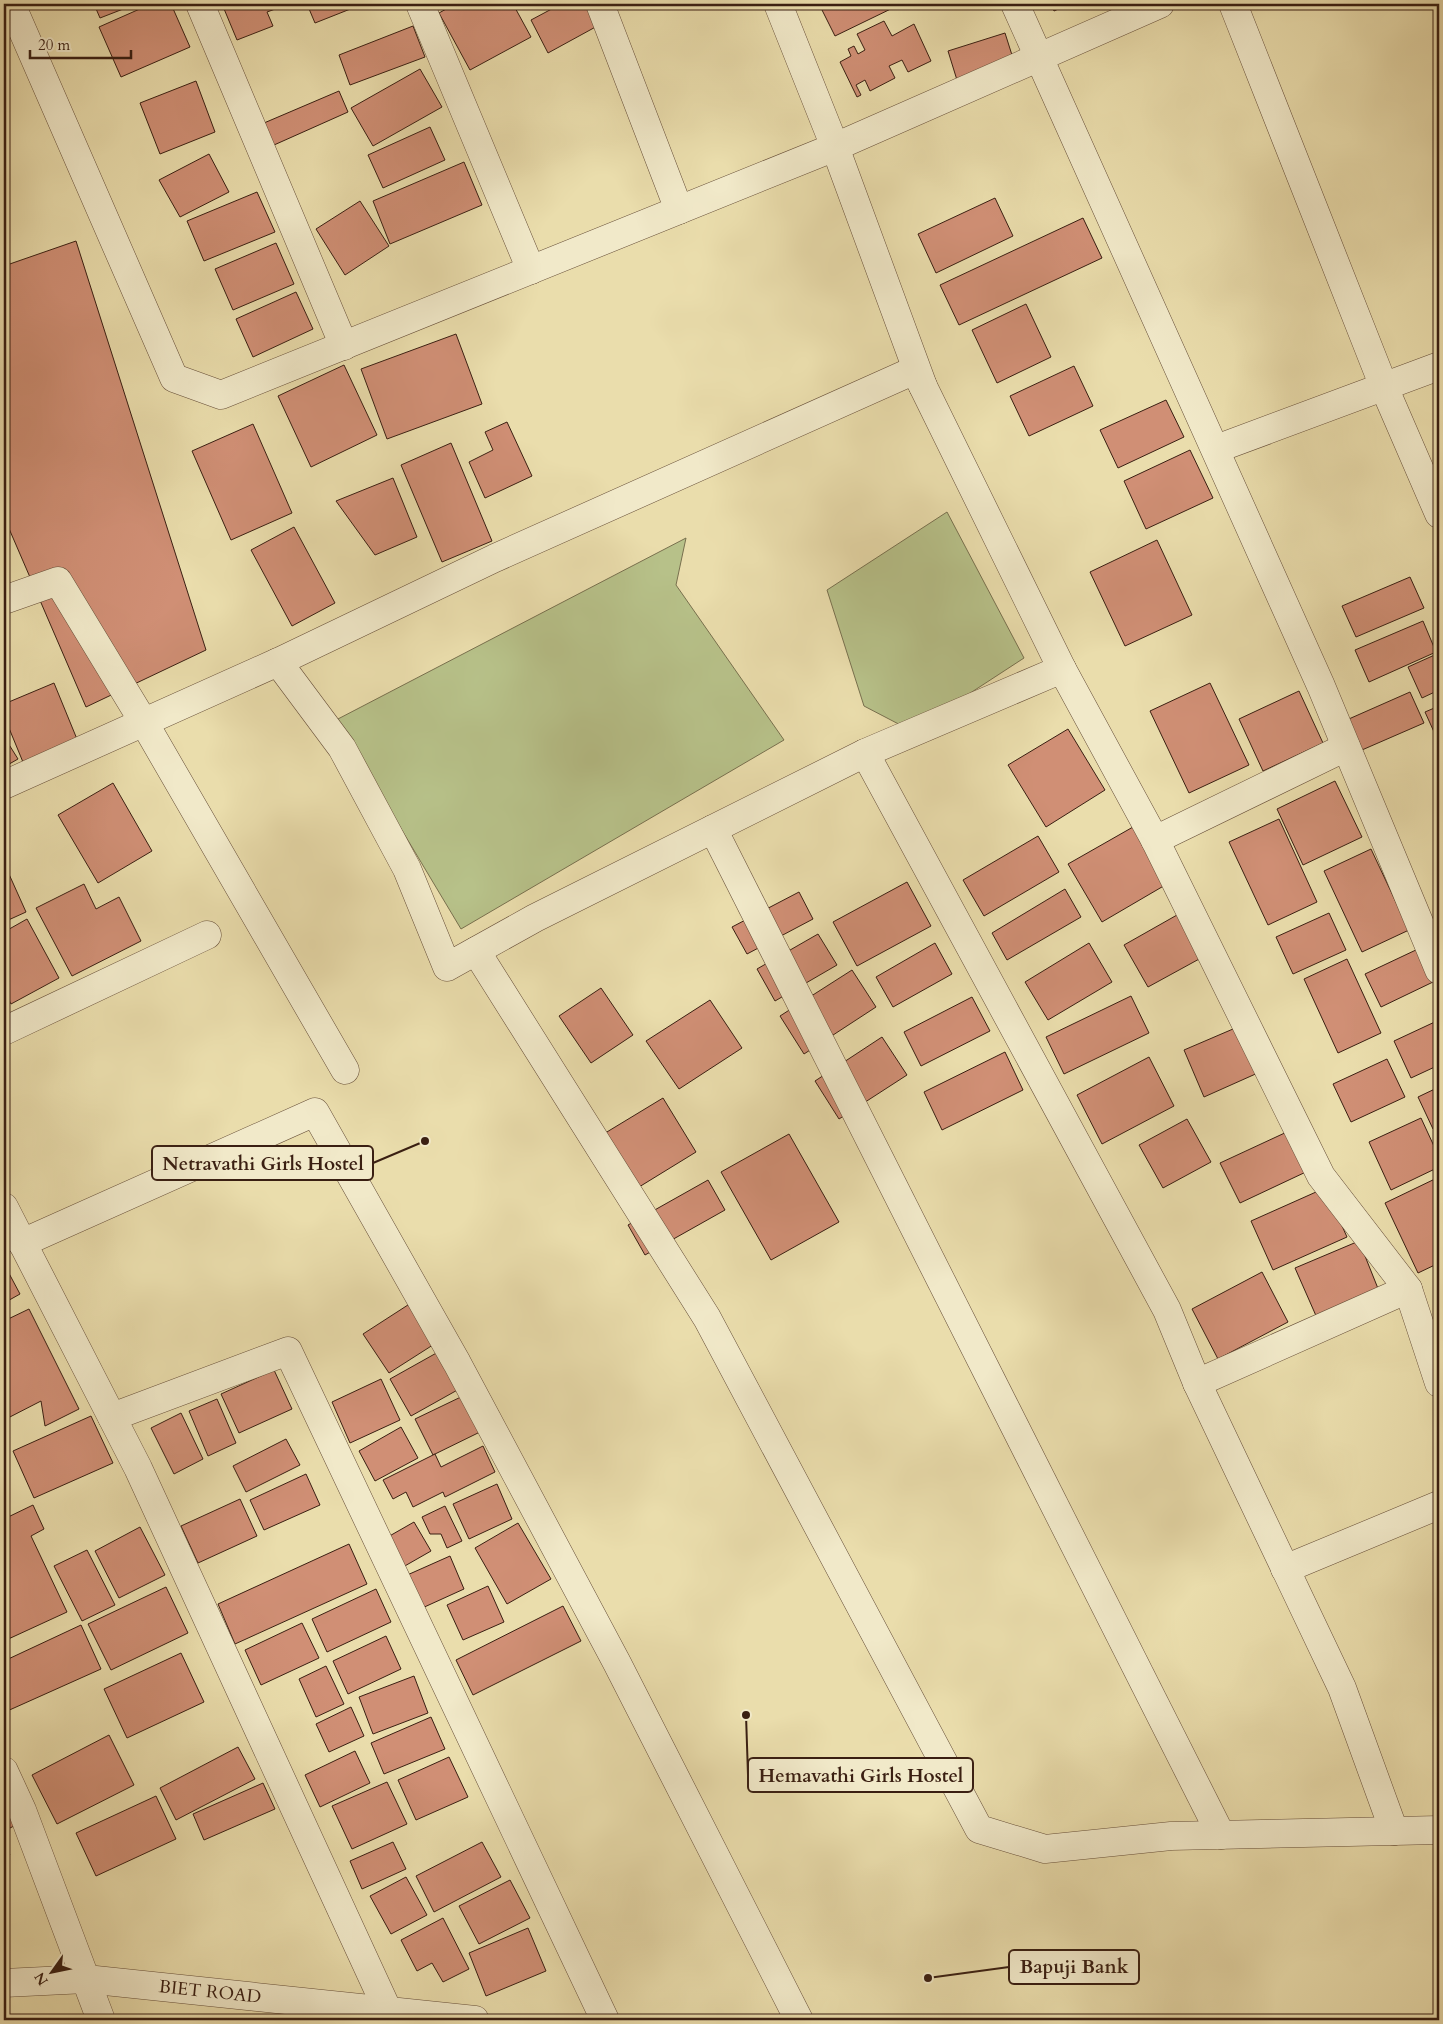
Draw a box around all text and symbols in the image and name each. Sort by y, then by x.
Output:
scale bar [30,28,131,60]
text: 20 m [38,35,70,55]
callout: Netravathi Girls Hostel [152,1146,373,1180]
text: Netravathi Girls Hostel [162,1151,364,1177]
callout: Hemavathi Girls Hostel [748,1758,973,1792]
text: Hemavathi Girls Hostel [759,1763,964,1789]
north arrow [28,1946,78,1996]
callout: Bapuji Bank [1009,1950,1139,1984]
text: Bapuji Bank [1019,1954,1129,1980]
text: N [30,1969,53,1989]
street label: BIET ROAD [157,1974,263,2010]

